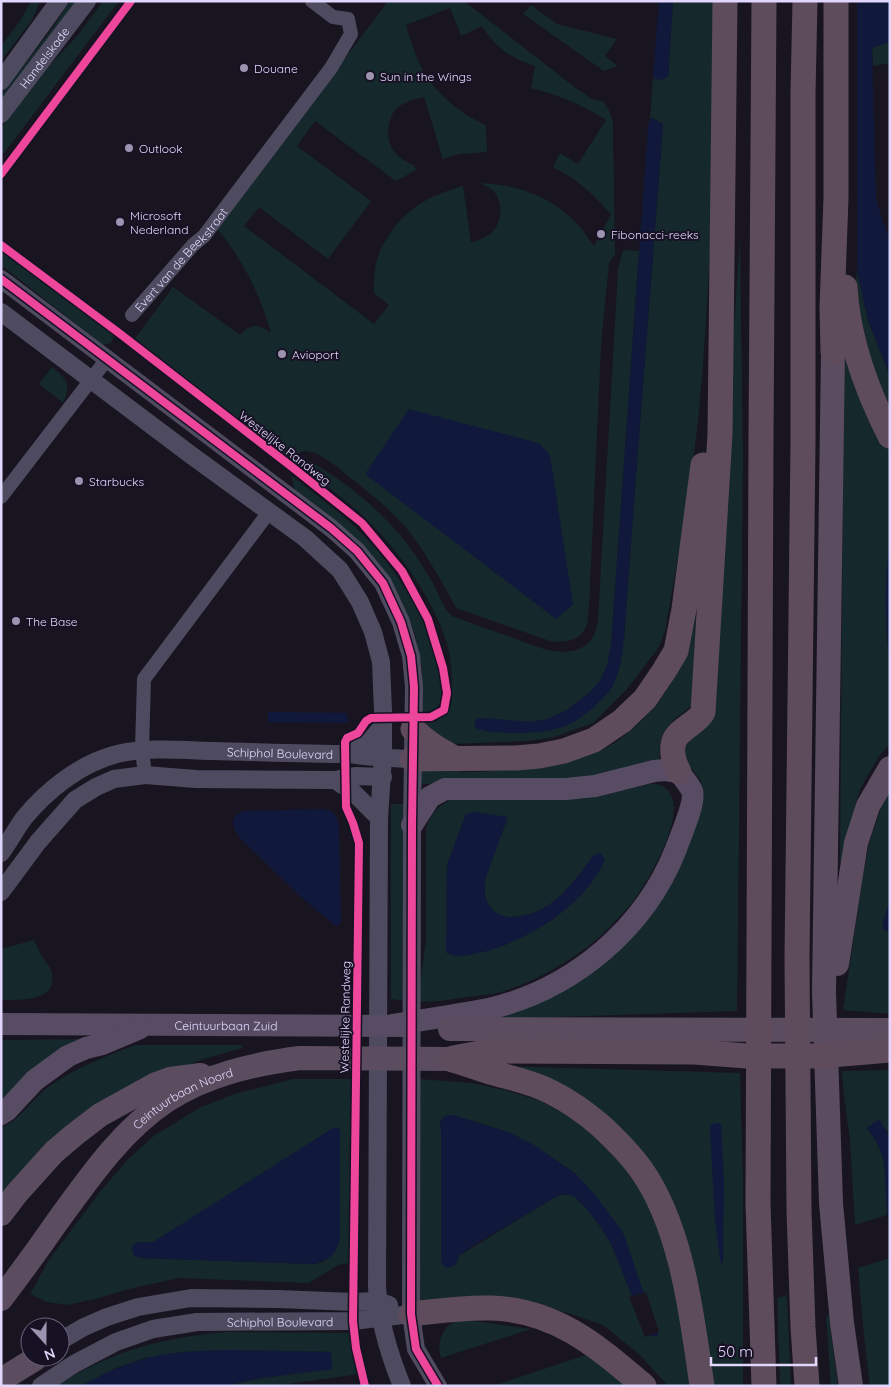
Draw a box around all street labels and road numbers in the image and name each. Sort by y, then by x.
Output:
street label: Handelskade [16,24,72,91]
street label: Evert van de Beekstraat [131,205,230,314]
street label: Westelijke Randweg [236,408,334,488]
street label: Schiphol Boulevard [227,744,333,761]
street label: Westelijke Randweg [337,961,353,1073]
street label: Ceintuurbaan Zuid [174,1017,278,1033]
street label: Ceintuurbaan Noord [129,1064,234,1132]
street label: Schiphol Boulevard [227,1314,333,1329]

